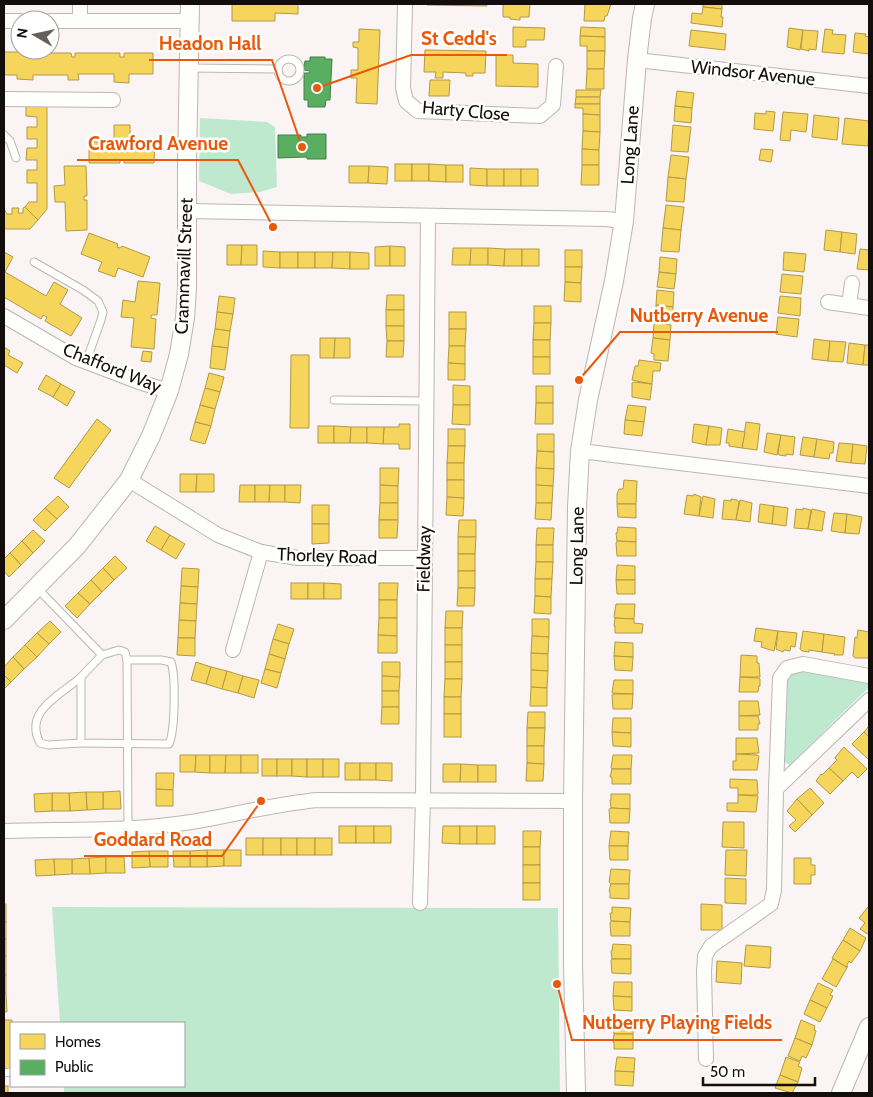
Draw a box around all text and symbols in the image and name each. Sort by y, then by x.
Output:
north arrow [10,10,60,60]
callout: St Cedd's [411,21,507,55]
callout: Headon Hall [149,26,272,60]
text: N [12,27,32,39]
text: St Cedd's [421,27,497,50]
text: Headon Hall [159,32,261,55]
street label: Windsor Avenue [690,56,816,90]
street label: Harty Close [421,96,511,126]
street label: Long Lane [616,105,644,185]
callout: Crawford Avenue [77,126,238,160]
text: Crawford Avenue [88,132,228,155]
street label: Crammavill Street [171,197,197,335]
callout: Nutberry Avenue [620,298,778,332]
text: Nutberry Avenue [630,304,769,327]
street label: Chafford Way [60,338,164,398]
street label: Long Lane [565,506,589,586]
street label: Fieldway [412,525,436,593]
street label: Thorley Road [276,543,378,569]
callout: Goddard Road [84,822,222,856]
text: Goddard Road [94,828,212,851]
callout: Nutberry Playing Fields [572,1006,782,1040]
text: Nutberry Playing Fields [582,1011,772,1034]
legend [10,1022,185,1087]
text: Homes [55,1033,101,1051]
scale bar [703,1054,816,1086]
text: Public [55,1058,93,1076]
text: 50 m [710,1063,745,1081]

